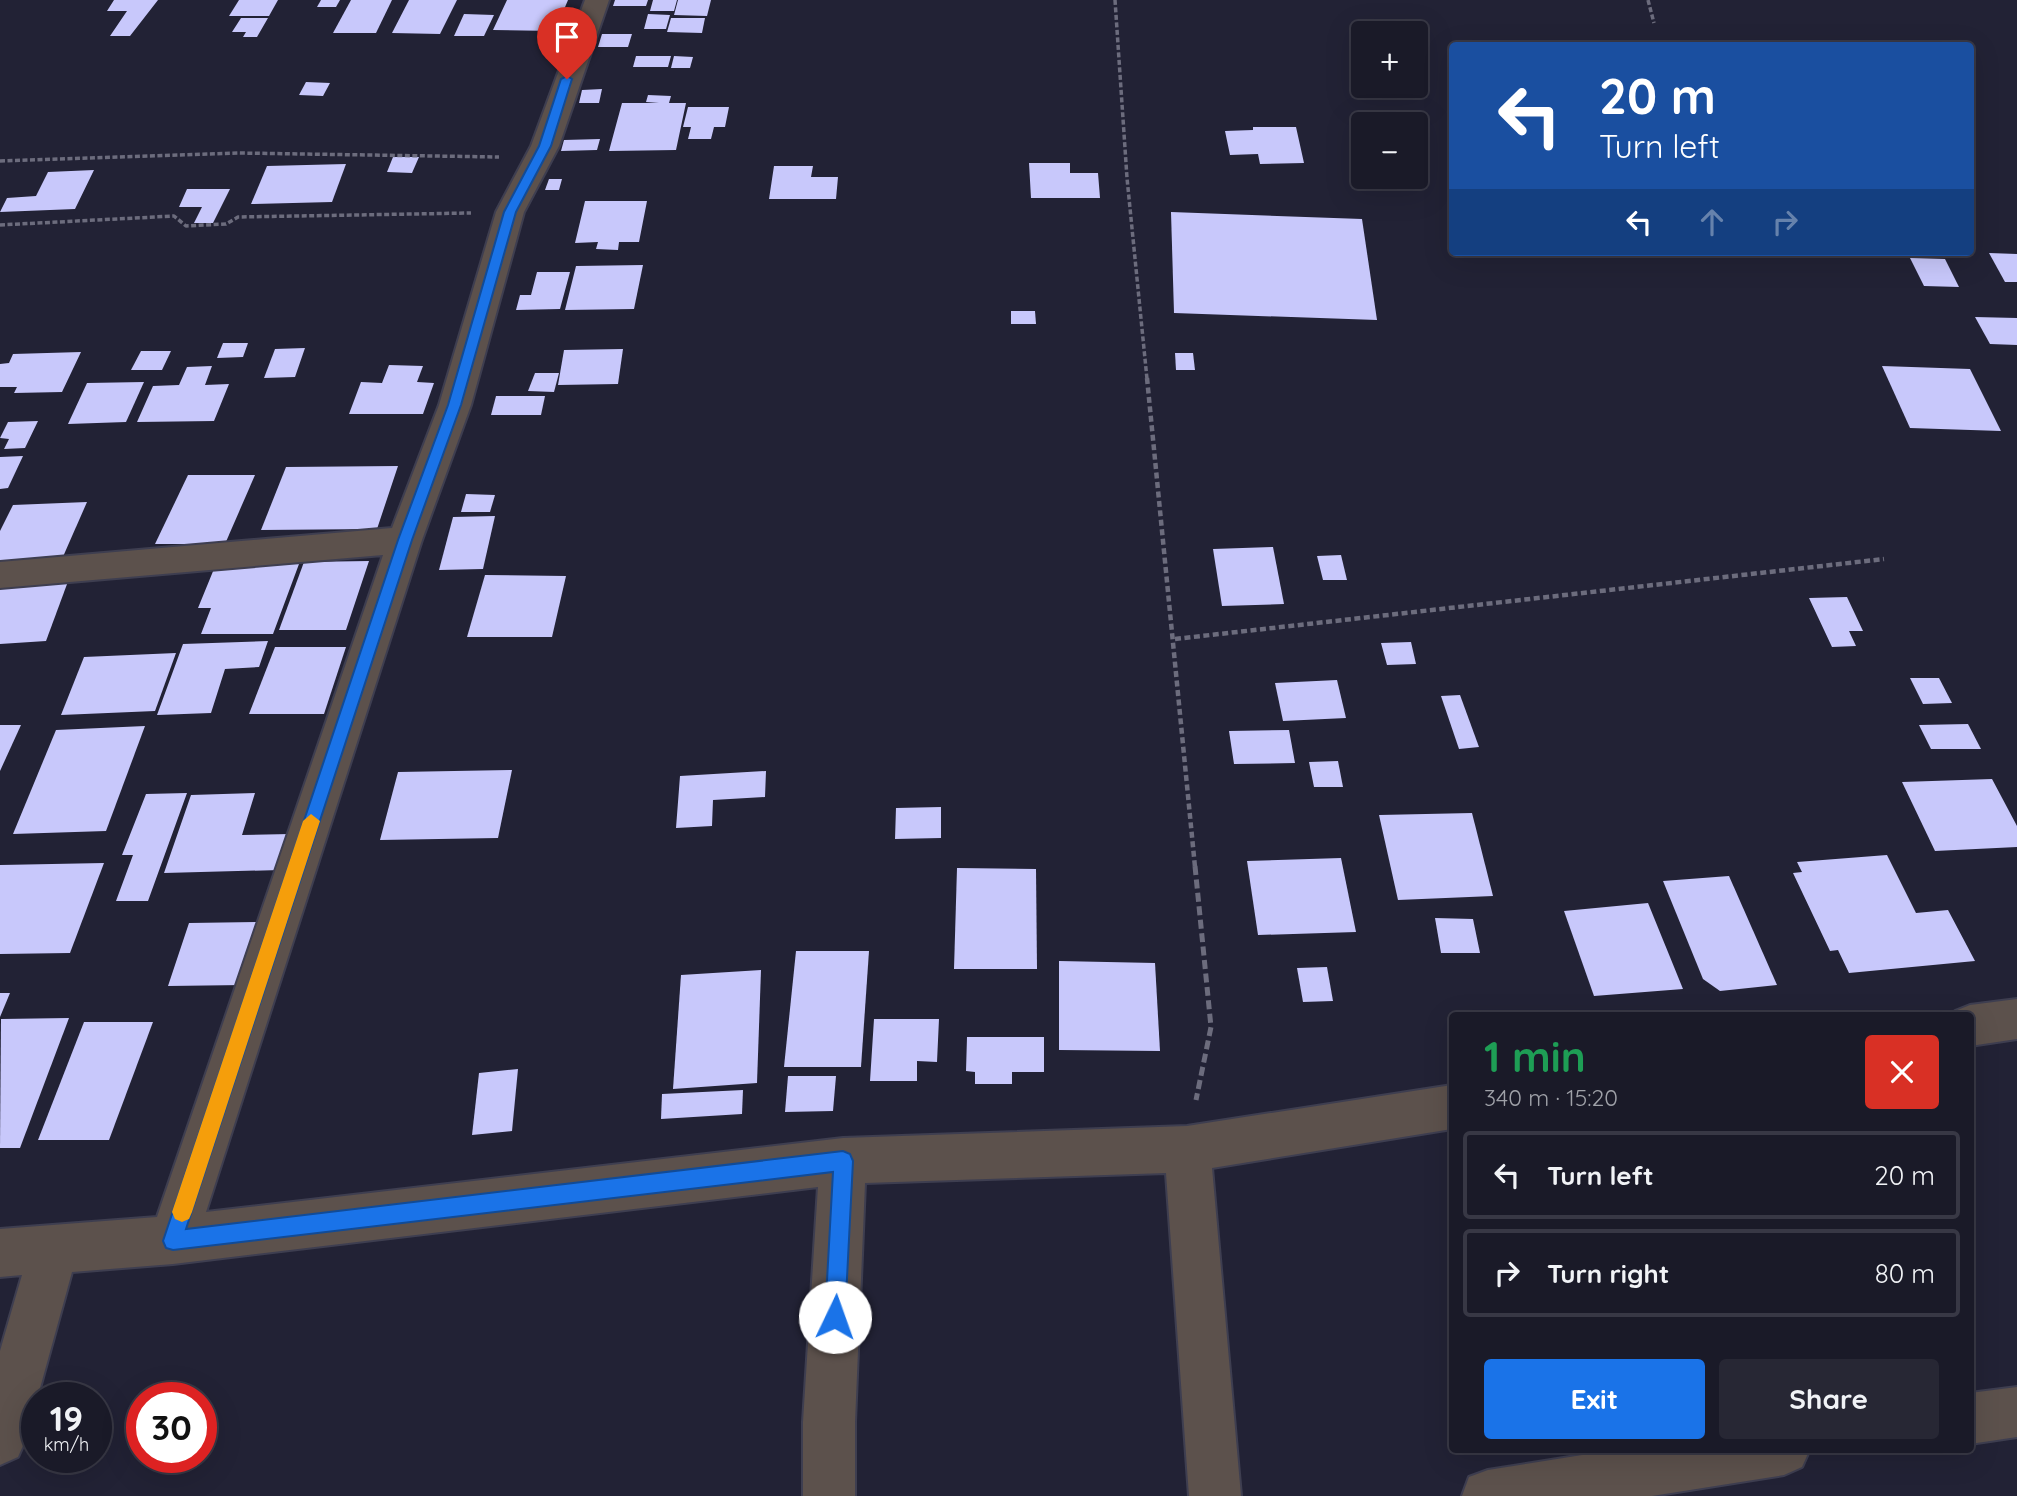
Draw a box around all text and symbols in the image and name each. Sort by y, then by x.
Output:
pin [537,7,597,79]
icon: arrive [548,18,586,56]
map controls [1351,21,1428,189]
button: + [1351,21,1428,98]
text: 20 m [1599,65,1716,126]
icon: left [1484,70,1575,161]
button: − [1351,112,1428,189]
text: Turn left [1599,126,1720,166]
icon: left [1620,203,1658,241]
icon: ahead [1693,203,1731,241]
icon: right [1766,203,1804,241]
text: 1 min [1484,1030,1586,1083]
button: close [1865,1035,1939,1109]
text: 340 m · 15:20 [1484,1083,1618,1112]
icon: left [1488,1156,1526,1194]
text: Turn left [1547,1159,1654,1192]
text: 20 m [1874,1159,1935,1192]
icon: right [1488,1254,1526,1292]
text: Turn right [1547,1257,1669,1290]
text: 80 m [1875,1257,1935,1290]
position arrow [798,1280,872,1354]
button: Exit [1484,1359,1705,1439]
button: Share [1719,1359,1939,1439]
speed limit sign: 30 [126,1382,217,1473]
text: 19 [50,1396,83,1440]
text: km/h [44,1433,89,1456]

